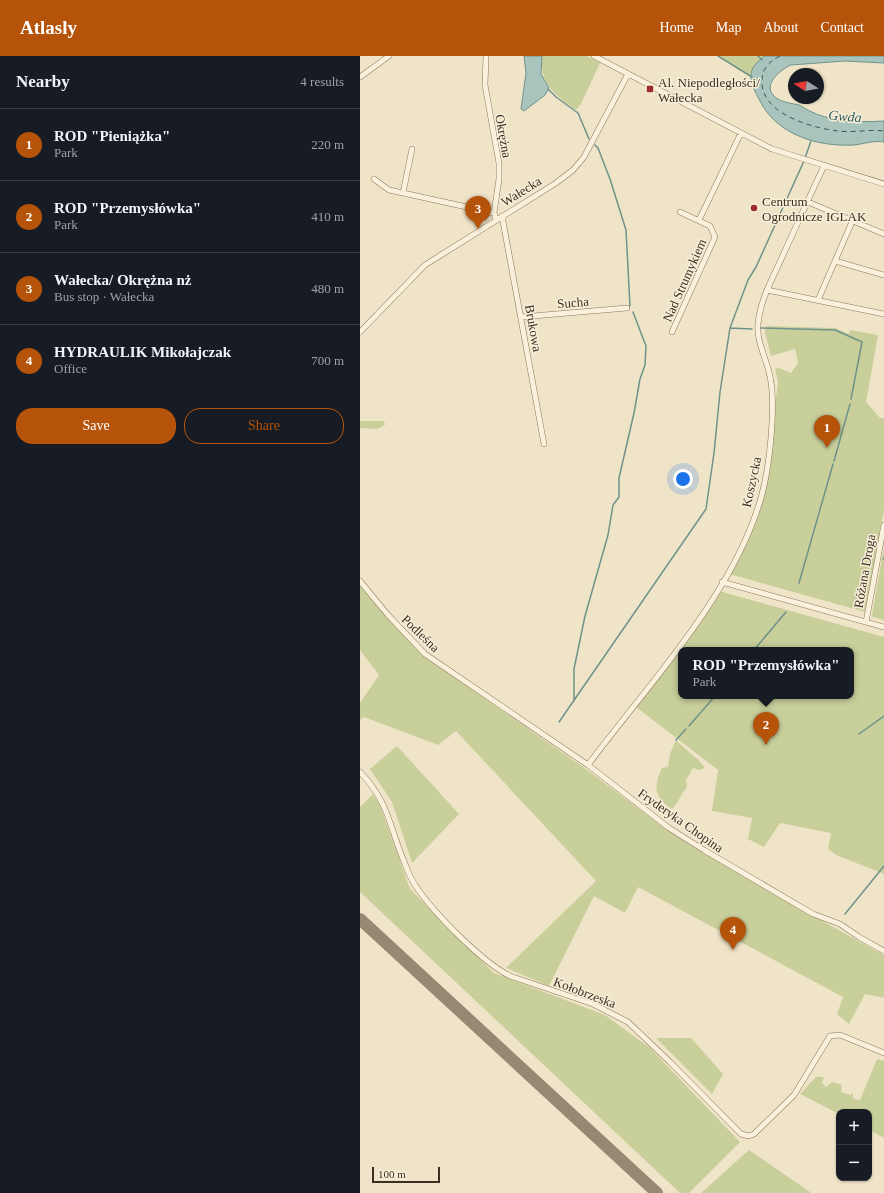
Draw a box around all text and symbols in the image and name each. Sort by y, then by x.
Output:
text: Atlasly [20,17,77,38]
text: Home [660,20,694,35]
text: Map [716,20,741,35]
text: About [763,20,798,35]
text: Contact [820,20,864,35]
north arrow [788,68,824,104]
text: Nearby [16,72,70,91]
text: 4 results [300,74,344,89]
place label: Al. Niepodległości/ Wałecka [658,75,760,105]
marker: Al. Niepodległości/ Wałecka [645,84,655,94]
water label: Gwda [828,108,862,125]
street label: Okrężna [492,113,515,159]
text: ROD "Pieniążka" [54,128,170,144]
text: 1 [26,137,32,152]
text: 220 m [311,137,344,152]
text: Park [54,145,78,160]
street label: Wałecka [498,173,544,210]
place label: Centrum Ogrodnicze IGLAK [762,194,867,224]
pin: 3 [465,196,491,229]
text: ROD "Przemysłówka" [54,200,201,216]
marker: Centrum Ogrodnicze IGLAK [749,203,759,213]
text: 2 [26,209,32,224]
text: 410 m [311,209,344,224]
text: Park [54,217,78,232]
street label: Nad Strumykiem [659,236,709,324]
text: Wałecka/ Okrężna nż [54,272,192,288]
text: 3 [26,281,32,296]
text: 480 m [311,281,344,296]
text: Bus stop · Wałecka [54,289,154,304]
street label: Sucha [557,294,590,311]
street label: Brukowa [522,303,545,353]
text: HYDRAULIK Mikołajczak [54,344,231,360]
text: 4 [26,353,32,368]
text: 700 m [311,353,344,368]
text: Office [54,361,87,376]
button: Save [16,408,176,444]
button: Share [184,408,344,444]
pin: 1 [814,415,840,448]
street label: Koszycka [739,455,764,509]
your location [673,469,693,489]
street label: Różana Droga [851,533,878,609]
street label: Podleśna [399,612,443,655]
popup [678,647,854,699]
text: ROD "Przemysłówka" [692,657,840,673]
text: Park [692,674,716,689]
pin: 2 [753,712,779,745]
street label: Fryderyka Chopina [635,785,726,856]
pin: 4 [720,917,746,950]
street label: Kołobrzeska [551,974,618,1011]
map controls [836,1109,872,1181]
button: + [836,1109,872,1145]
button: − [836,1145,872,1181]
scale bar [372,1165,440,1184]
text: 100 m [378,1168,406,1180]

